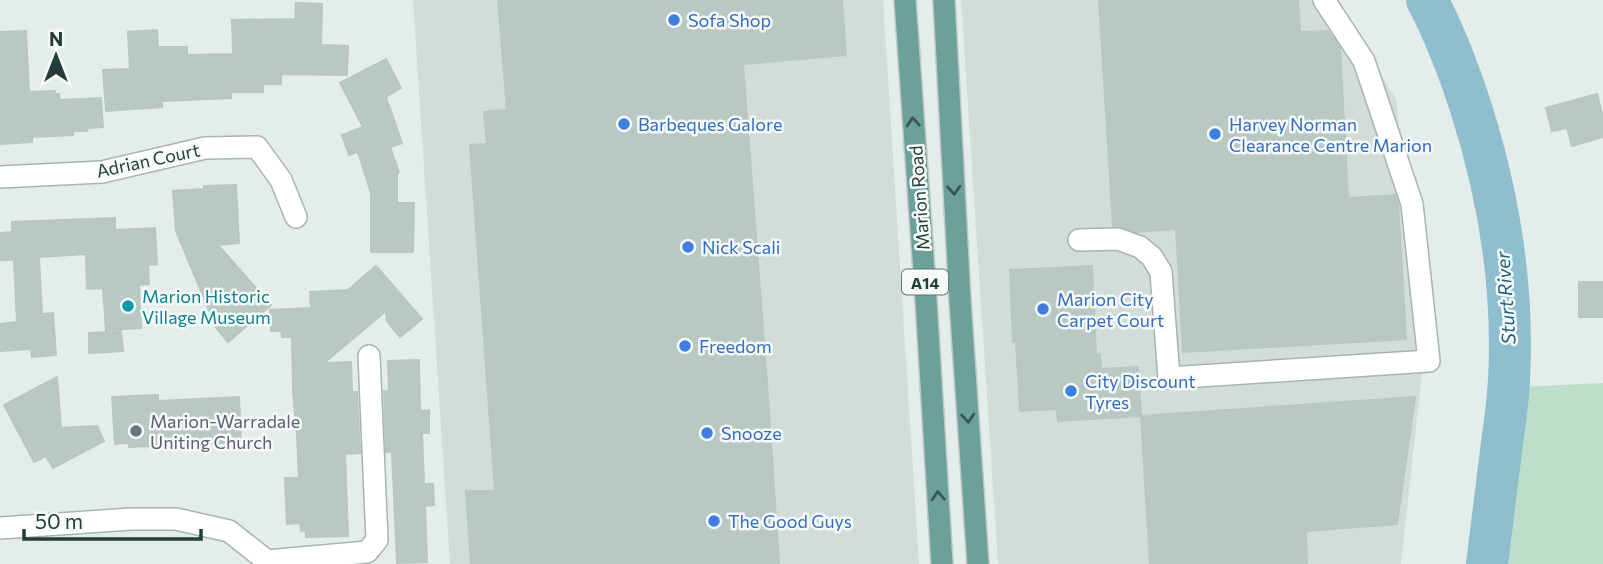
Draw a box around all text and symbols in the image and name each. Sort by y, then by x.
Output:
place label: Sofa Shop [688,9,771,31]
marker: Sofa Shop [666,12,682,28]
north arrow [21,21,91,91]
text: N [49,27,63,50]
place label: Barbeques Galore [638,113,782,135]
place label: Harvey Norman Clearance Centre Marion [1229,113,1432,156]
marker: Barbeques Galore [616,116,632,132]
one-way arrow [906,116,921,127]
marker: Harvey Norman Clearance Centre Marion [1207,126,1223,142]
street label: Adrian Court [94,138,202,182]
street label: Marion Road [904,145,934,251]
one-way arrow [947,185,962,196]
place label: Nick Scali [702,236,780,258]
marker: Nick Scali [680,239,696,255]
water label: Sturt River [1490,249,1520,345]
road number: A14 [902,270,948,294]
place label: Marion Historic Village Museum [142,285,271,328]
place label: Marion City Carpet Court [1057,288,1164,331]
marker: Marion Historic Village Museum [120,298,136,314]
marker: Marion City Carpet Court [1035,301,1051,317]
place label: Freedom [699,335,772,357]
marker: Freedom [677,338,693,354]
place label: City Discount Tyres [1085,370,1196,413]
marker: City Discount Tyres [1063,383,1079,399]
place label: Marion-Warradale Uniting Church [150,410,300,453]
one-way arrow [960,412,975,423]
place label: Snooze [721,422,782,444]
marker: Marion-Warradale Uniting Church [128,423,144,439]
marker: Snooze [699,425,715,441]
one-way arrow [930,490,945,501]
scale bar [24,498,201,542]
text: 50 m [35,508,83,533]
place label: The Good Guys [728,510,852,532]
marker: The Good Guys [706,513,722,529]

